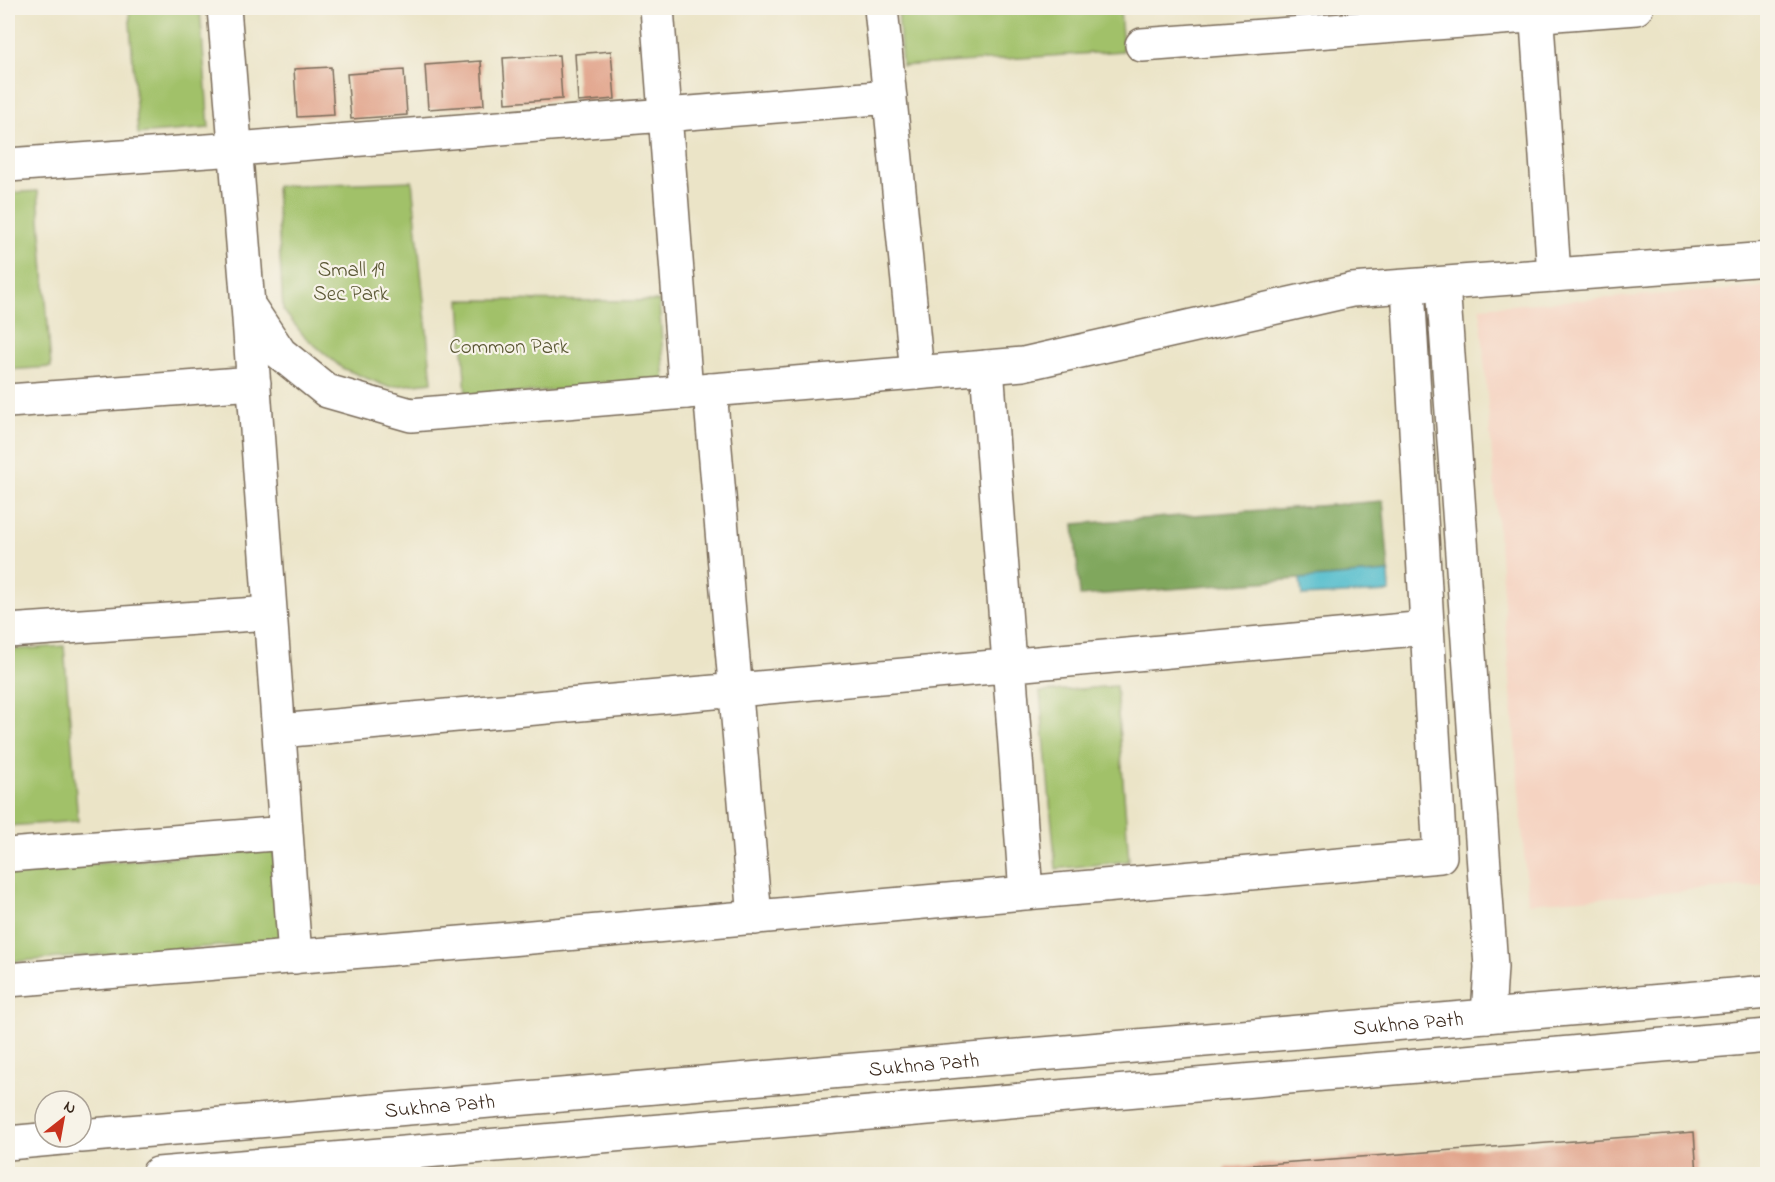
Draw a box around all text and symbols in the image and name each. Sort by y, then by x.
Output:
park label: Small 19 Sec Park [313,256,390,310]
park label: Common Park [449,333,570,363]
street label: Sukhna Path [1352,1005,1465,1044]
street label: Sukhna Path [868,1046,981,1086]
street label: Sukhna Path [383,1088,496,1127]
north arrow [33,1089,93,1149]
text: N [59,1095,81,1121]

